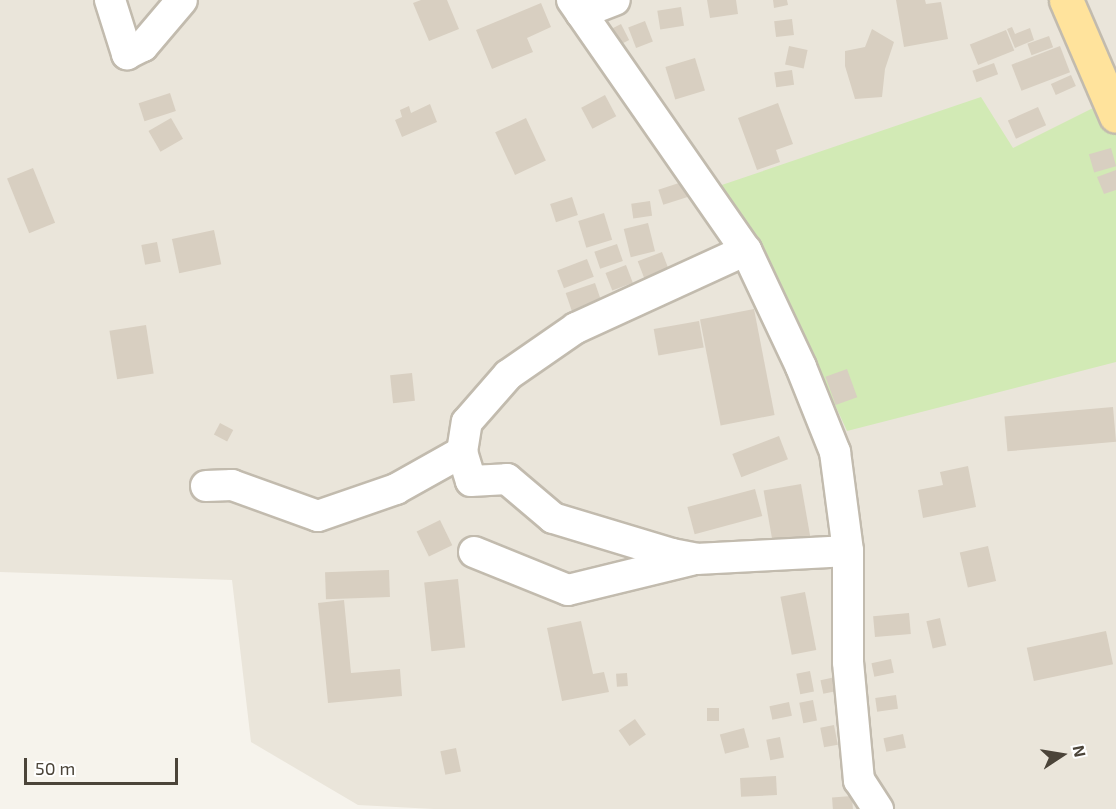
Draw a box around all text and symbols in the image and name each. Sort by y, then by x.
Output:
north arrow [1032,725,1092,785]
text: N [1070,744,1091,759]
scale bar [27,746,182,784]
text: 50 m [35,757,75,779]

